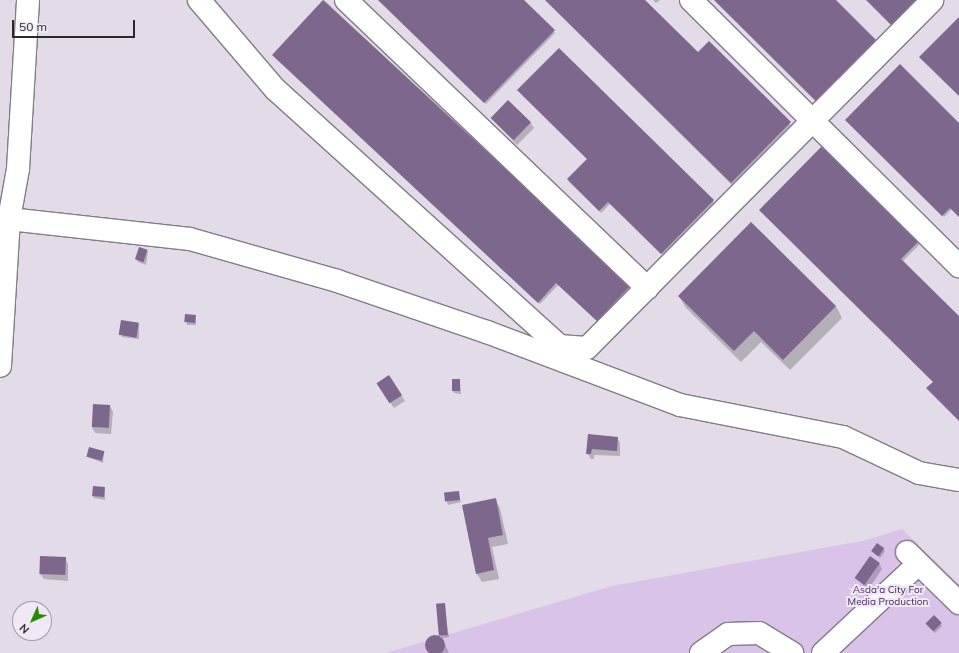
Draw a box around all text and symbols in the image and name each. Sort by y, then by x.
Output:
scale bar [14,12,137,38]
text: 50 m [19,19,47,34]
park label: Asda'a City For Media Production [848,583,928,606]
north arrow [12,601,52,641]
text: N [16,621,32,637]

